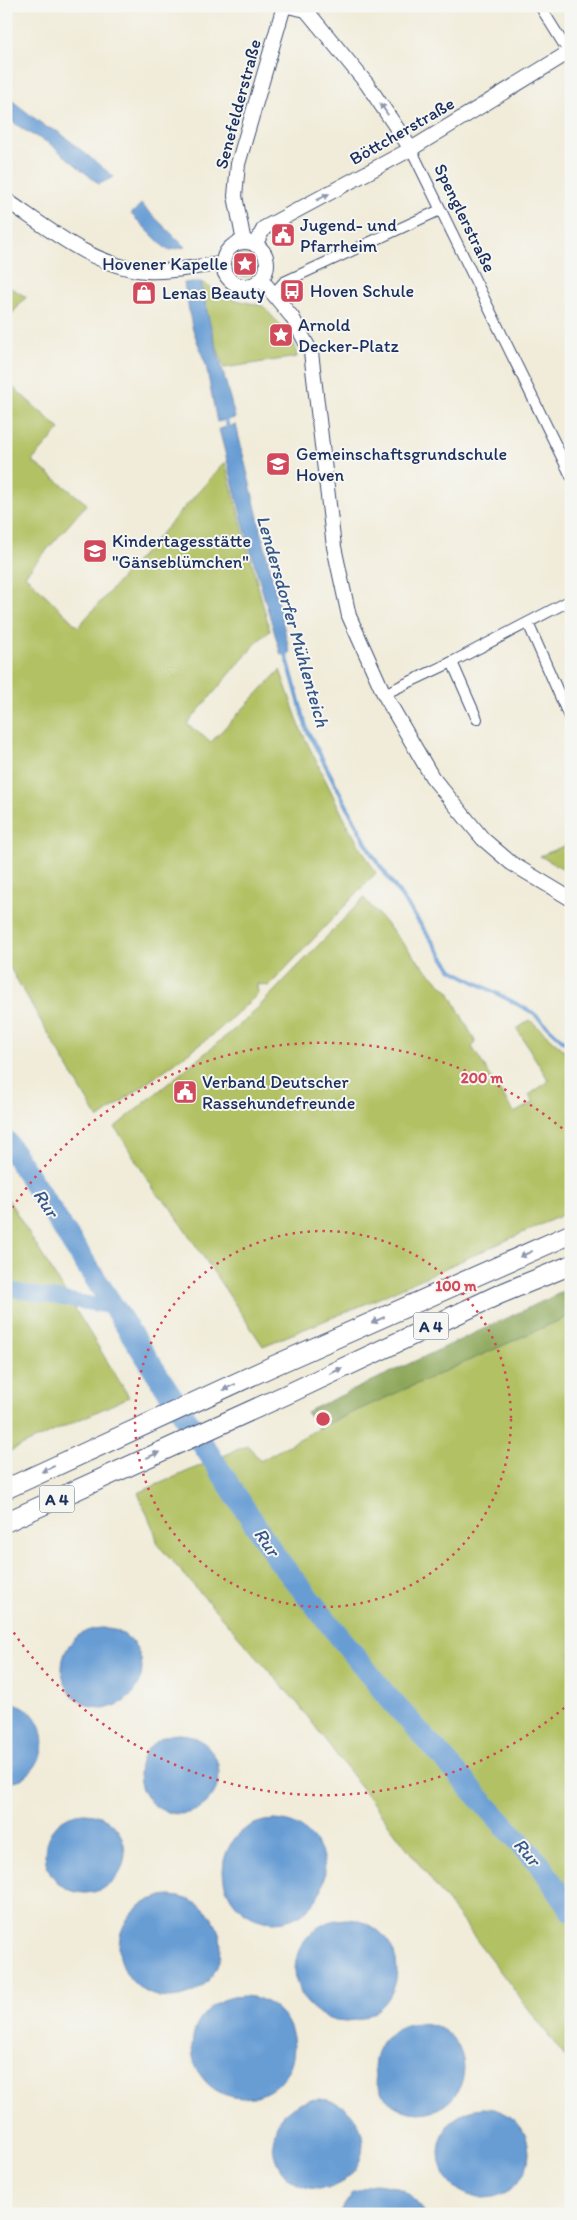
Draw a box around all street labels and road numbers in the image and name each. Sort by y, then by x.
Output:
street label: Senefelderstraße [210,37,266,171]
street label: Böttcherstraße [346,92,458,170]
street label: Spenglerstraße [429,160,501,276]
road number: A 4 [414,1312,448,1340]
road number: A 4 [40,1486,74,1512]

